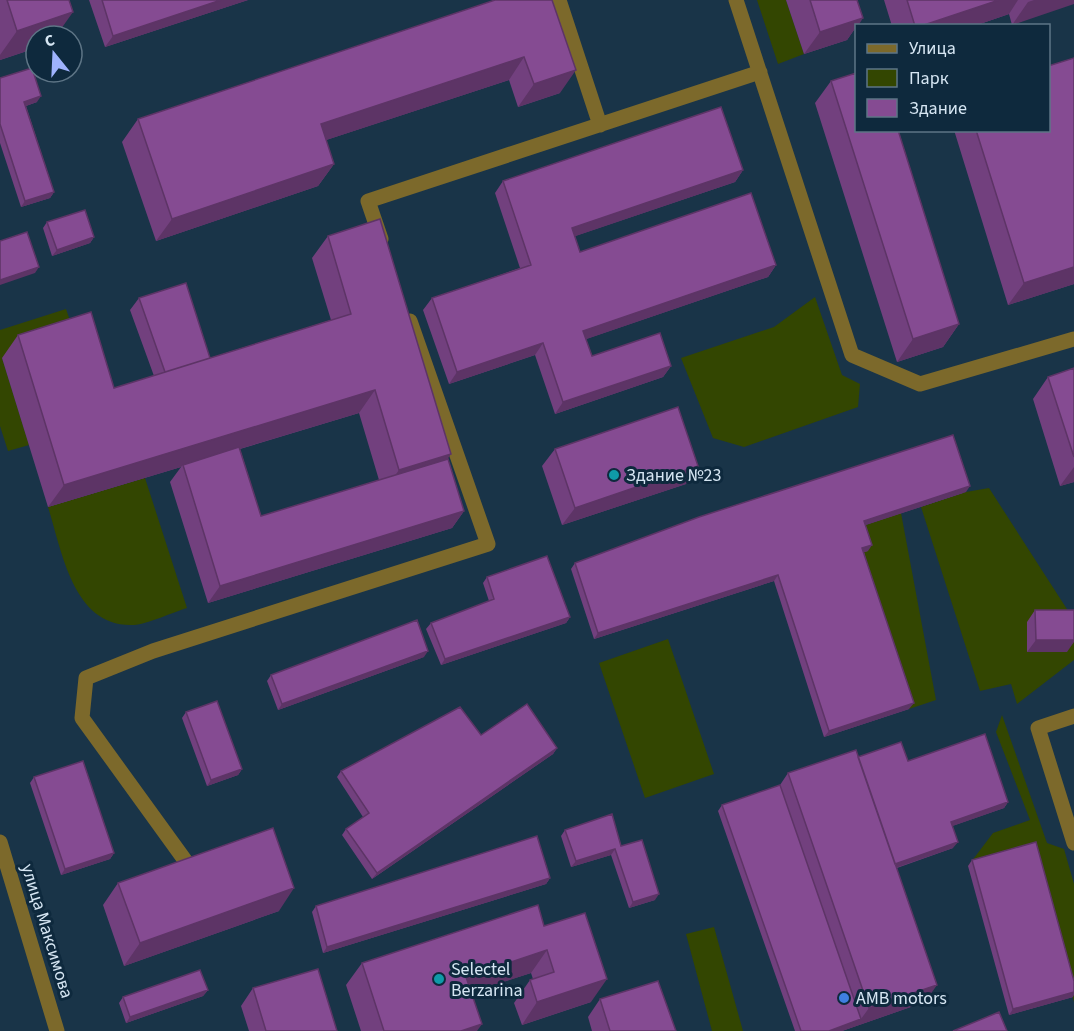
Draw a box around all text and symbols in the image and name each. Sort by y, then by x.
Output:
north arrow [24,24,84,84]
legend [855,24,1050,132]
text: С [42,29,58,53]
text: Улица [909,36,956,61]
text: Парк [909,66,949,91]
text: Здание [909,96,967,121]
place label: Здание №23 [626,463,721,488]
marker: Здание №23 [607,468,621,482]
street label: улица Максимова [15,861,79,1001]
place label: Selectel Berzarina [451,957,523,1003]
marker: Selectel Berzarina [432,972,446,986]
place label: AMB motors [856,986,947,1011]
marker: AMB motors [837,991,851,1005]

